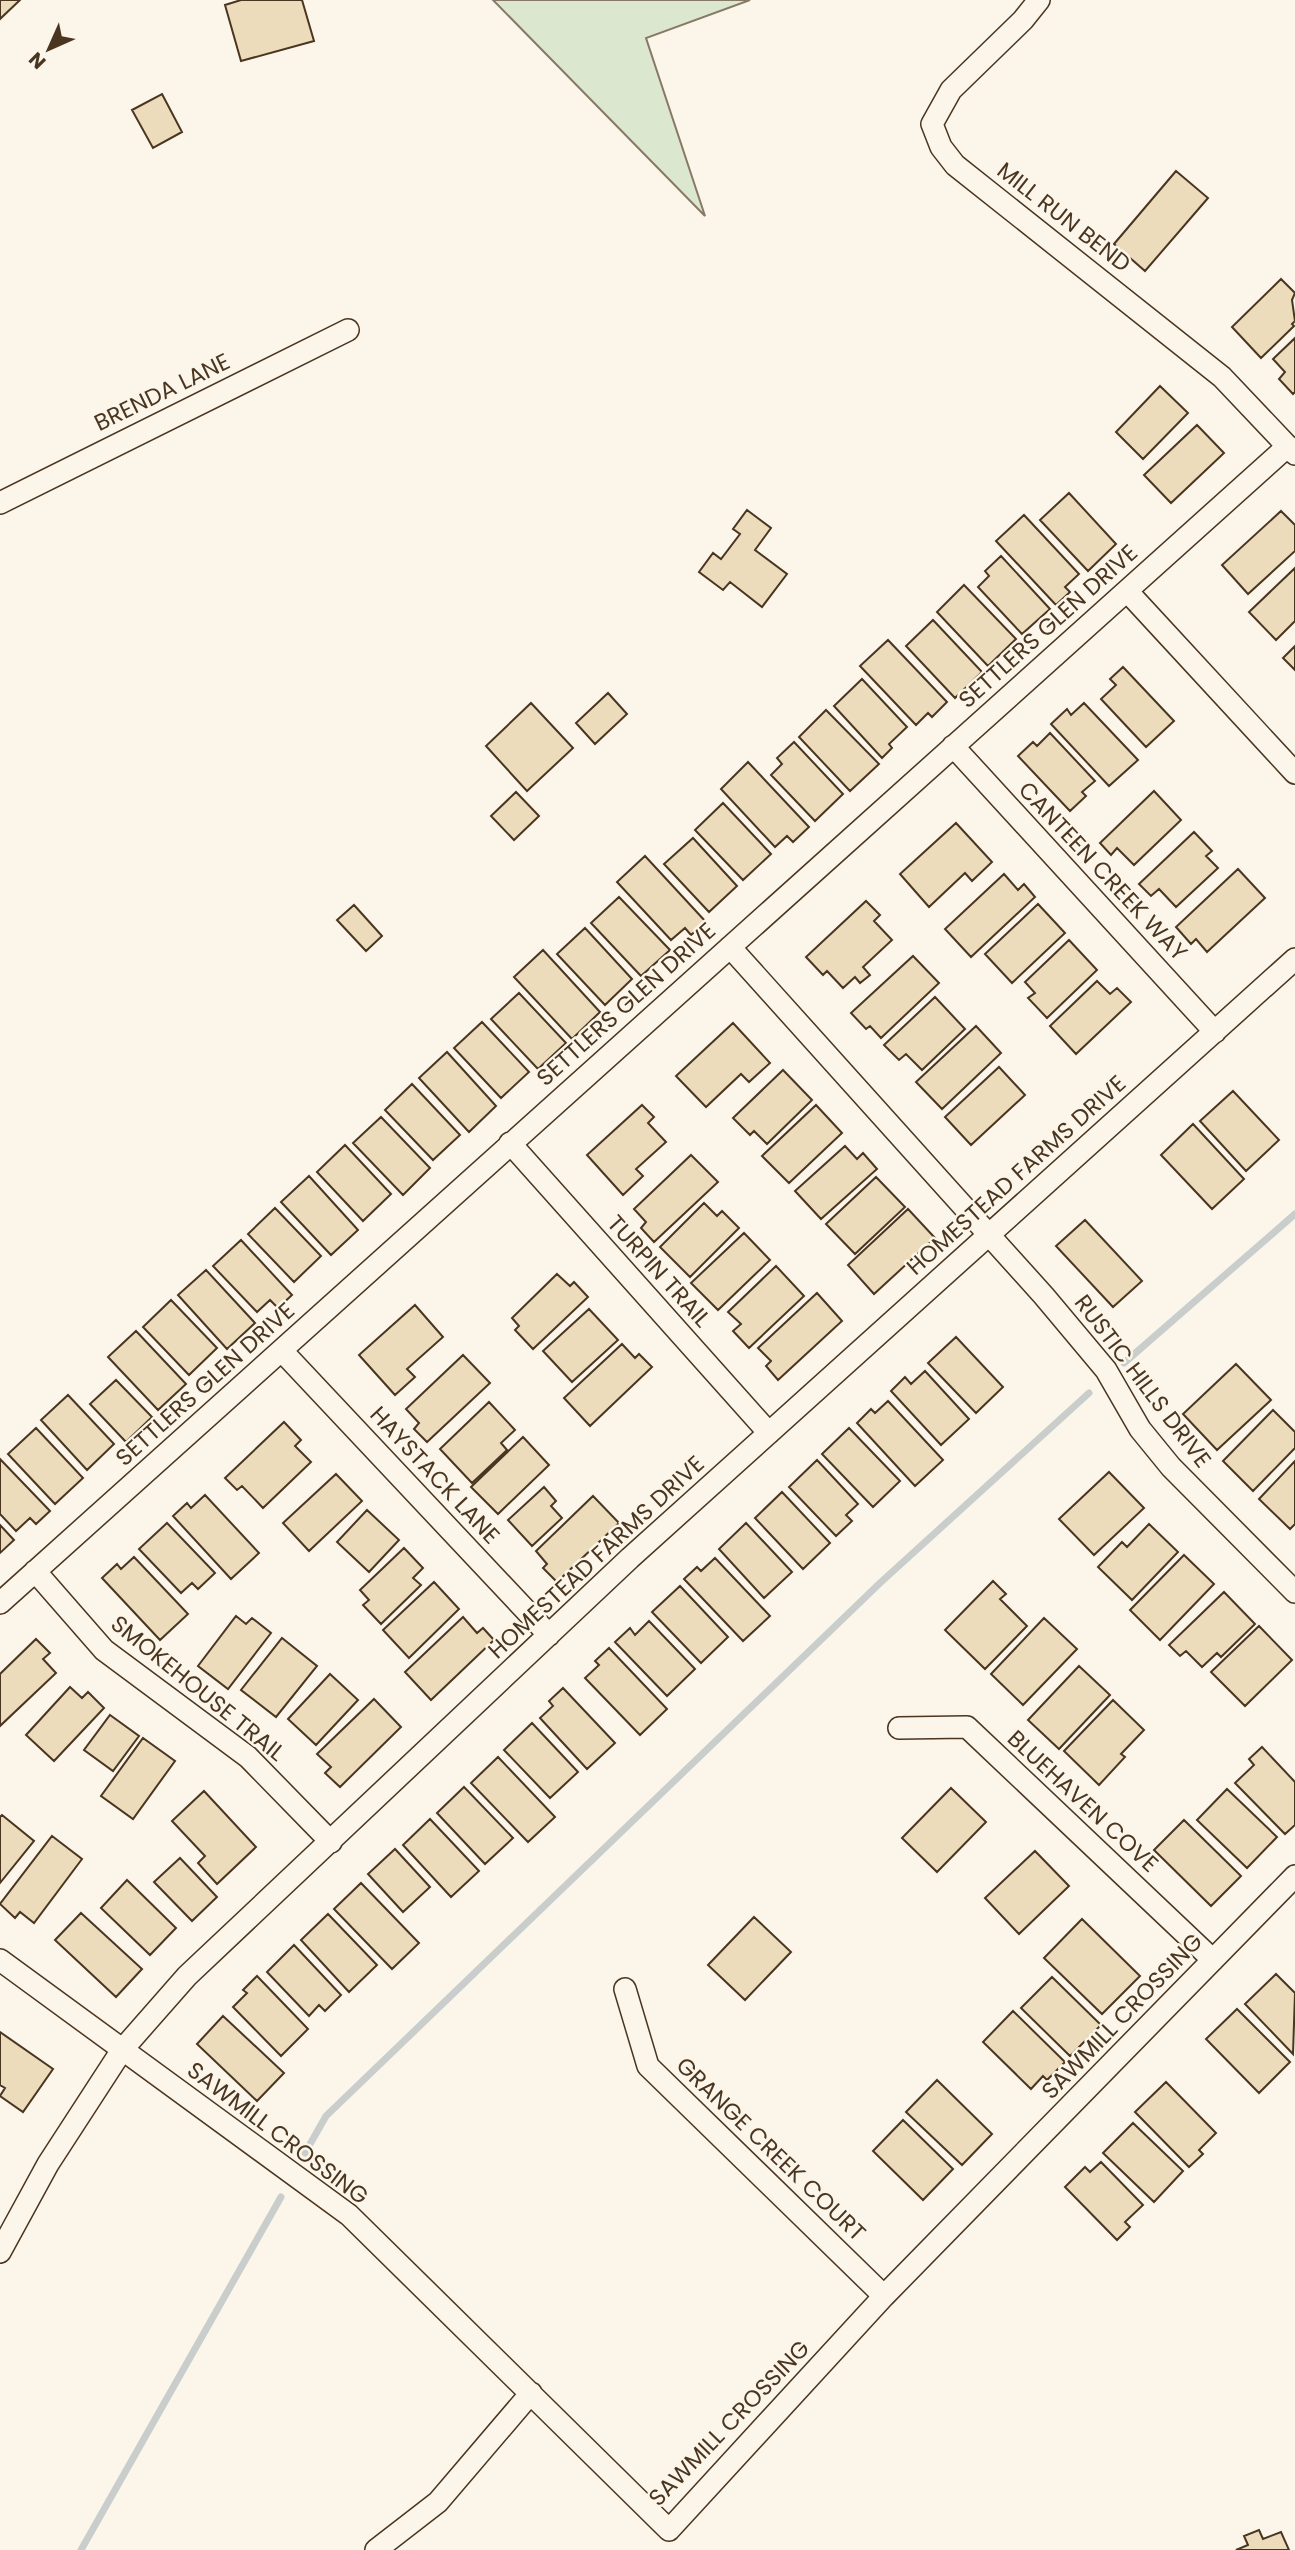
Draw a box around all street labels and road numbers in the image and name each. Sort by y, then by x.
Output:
street label: MILL RUN BEND [990,155,1138,279]
street label: BRENDA LANE [89,345,235,439]
street label: SETTLERS GLEN DRIVE [952,537,1144,715]
street label: CANTEEN CREEK WAY [1011,774,1195,968]
street label: SETTLERS GLEN DRIVE [530,915,722,1093]
street label: HOMESTEAD FARMS DRIVE [899,1068,1133,1282]
street label: TURPIN TRAIL [600,1208,718,1334]
street label: RUSTIC HILLS DRIVE [1067,1288,1219,1474]
street label: SETTLERS GLEN DRIVE [109,1295,301,1473]
street label: HAYSTACK LANE [363,1399,507,1551]
street label: HOMESTEAD FARMS DRIVE [481,1448,711,1666]
street label: SMOKEHOUSE TRAIL [104,1608,292,1768]
street label: BLUEHAVEN COVE [1001,1723,1165,1879]
street label: SAWMILL CROSSING [1034,1926,1210,2106]
street label: GRANGE CREEK COURT [669,2050,873,2248]
street label: SAWMILL CROSSING [181,2054,375,2212]
street label: SAWMILL CROSSING [641,2333,817,2513]

